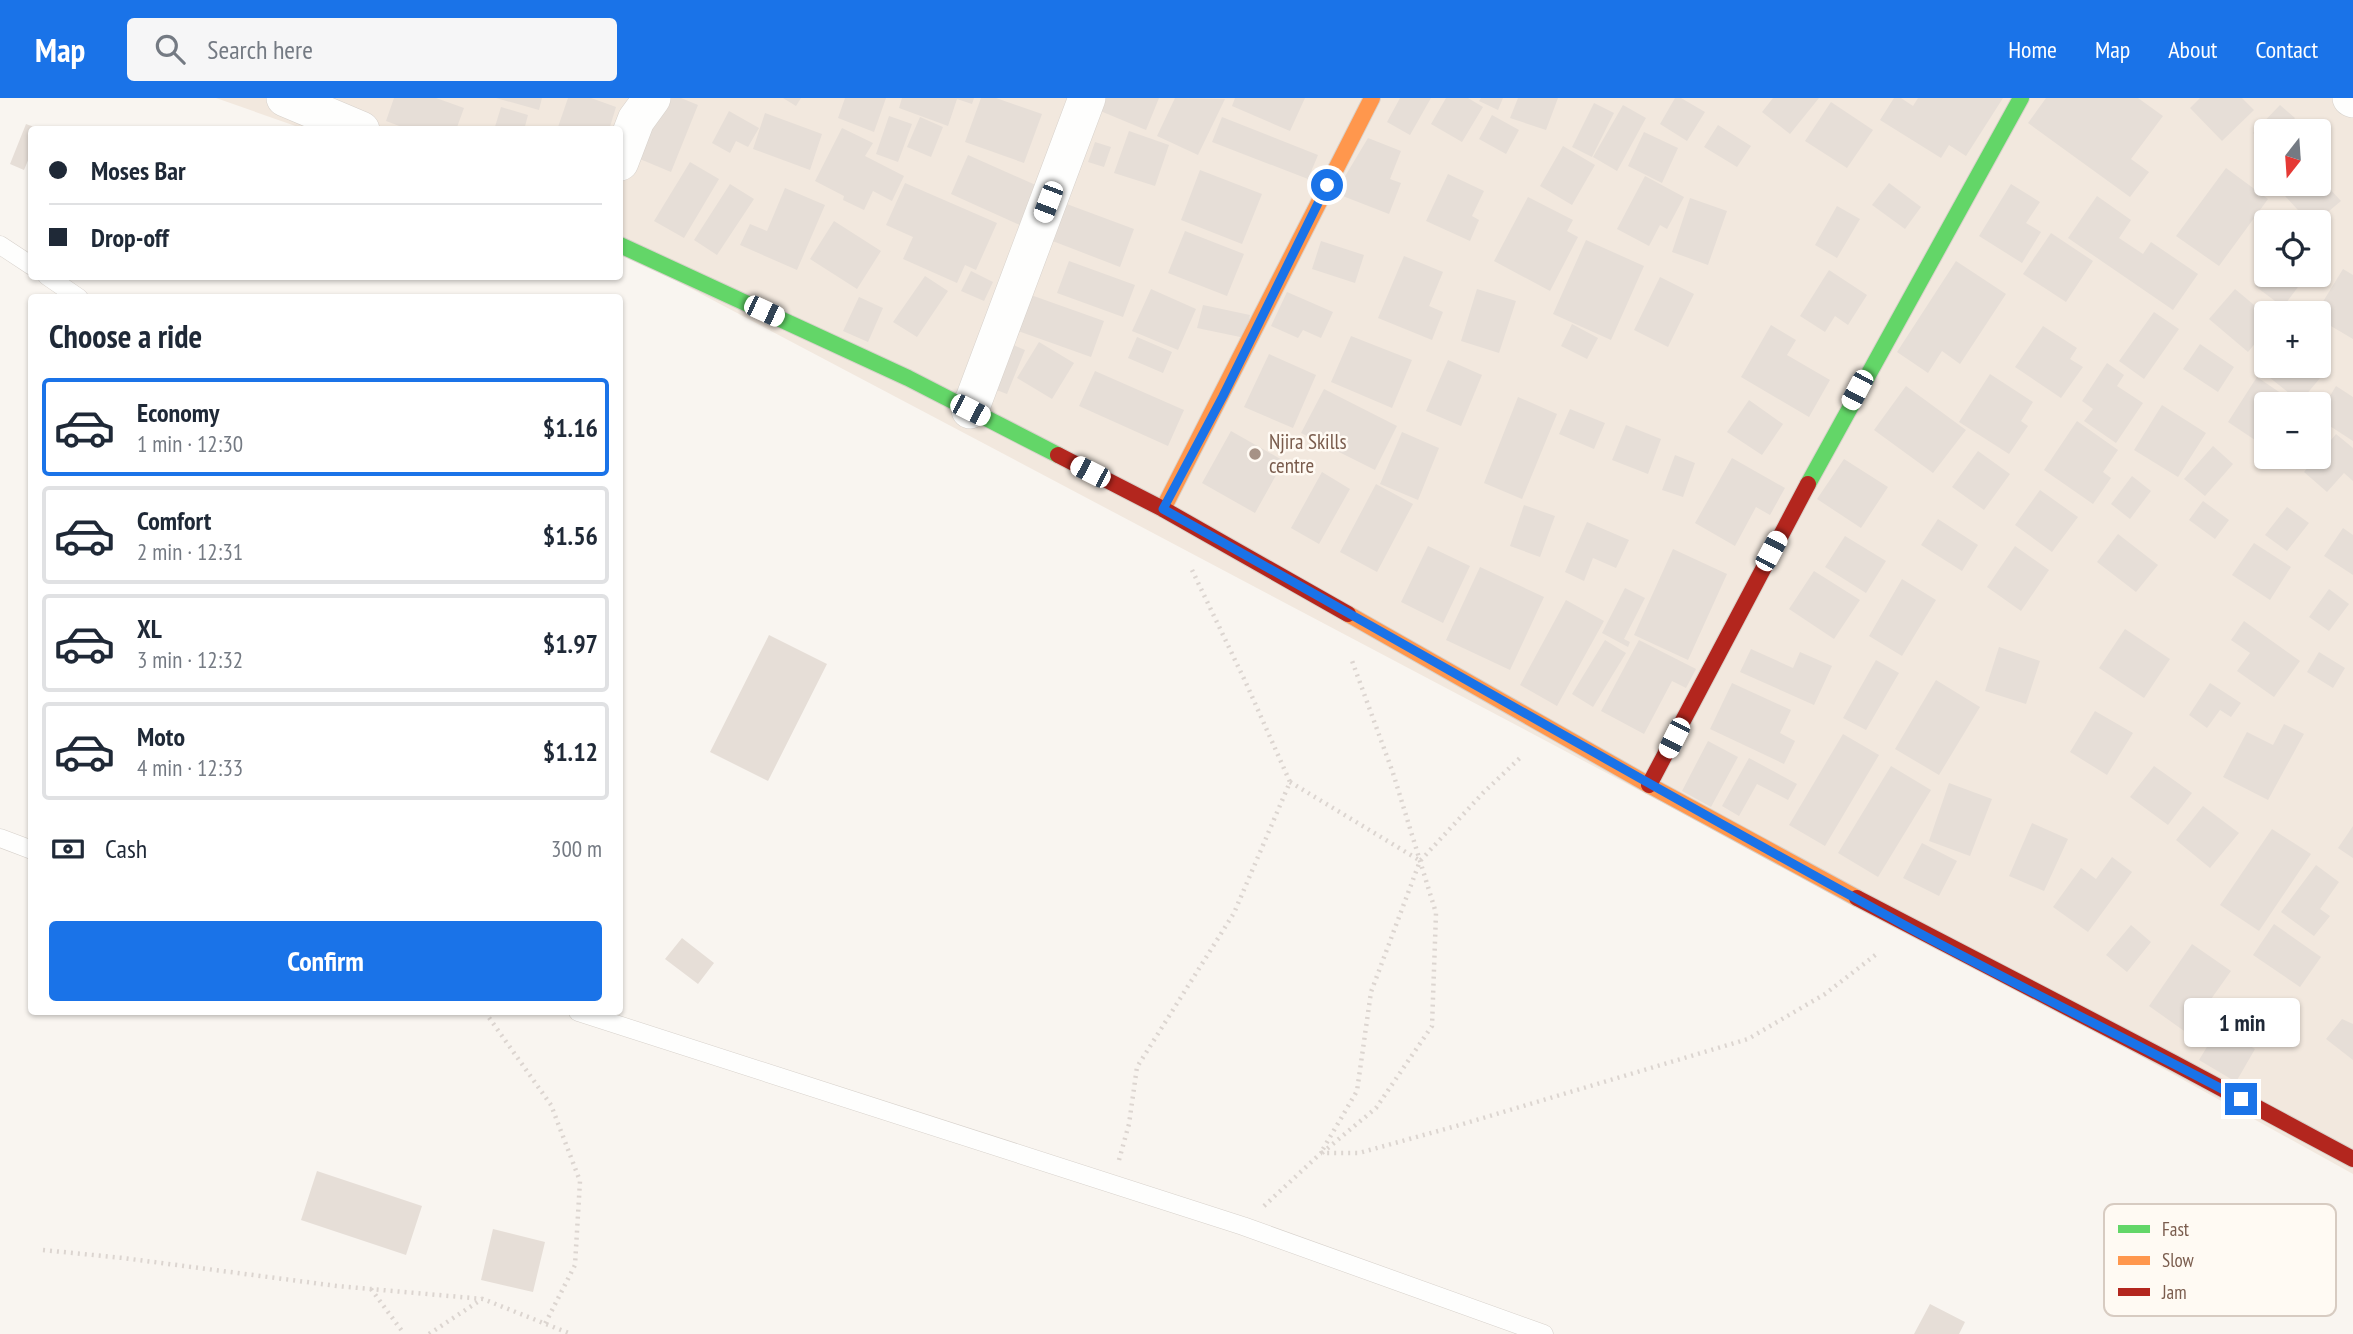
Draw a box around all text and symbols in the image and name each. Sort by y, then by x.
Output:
search box [127,18,617,81]
text: Map [35,28,85,71]
icon: search [151,30,189,68]
text: Search here [207,33,313,66]
text: Home [2008,34,2057,65]
text: Map [2095,34,2130,65]
text: About [2168,34,2217,65]
text: Contact [2255,34,2318,65]
north arrow [2254,119,2331,196]
map controls [2254,119,2331,469]
text: Moses Bar [91,154,186,187]
route start [1311,169,1343,201]
car [1031,179,1066,225]
button: locate [2254,210,2331,287]
text: Drop-off [91,221,169,254]
car [741,293,788,329]
button: + [2254,301,2331,378]
text: Choose a ride [49,315,202,357]
car [1838,367,1877,413]
car [947,391,994,429]
button: − [2254,392,2331,469]
icon: car [53,396,116,459]
text: Economy [137,396,219,429]
text: $1.16 [543,411,598,444]
place label: Njira Skills centre [1269,428,1347,479]
text: 1 min · 12:30 [137,429,243,458]
marker: Njira Skills centre [1247,446,1263,462]
car [1067,453,1114,491]
icon: car [53,504,116,567]
text: Comfort [137,504,211,537]
text: $1.56 [543,519,598,552]
car [1752,528,1791,574]
text: 2 min · 12:31 [137,537,243,566]
icon: car [53,612,116,675]
text: XL [137,612,162,645]
text: $1.97 [543,627,598,660]
text: 3 min · 12:32 [137,645,243,674]
car [1656,715,1693,761]
icon: car [53,720,116,783]
text: Moto [137,720,185,753]
text: $1.12 [543,735,598,768]
text: 4 min · 12:33 [137,753,243,782]
icon: cash [49,830,87,868]
text: Cash [105,832,147,865]
text: 300 m [551,834,602,863]
button: Confirm [49,921,602,1001]
callout: 1 min [2183,998,2299,1046]
text: 1 min [2219,1008,2265,1037]
route end [2225,1083,2257,1115]
legend [2104,1204,2336,1316]
text: Fast [2162,1217,2190,1241]
text: Slow [2162,1248,2195,1272]
text: Jam [2161,1280,2187,1304]

